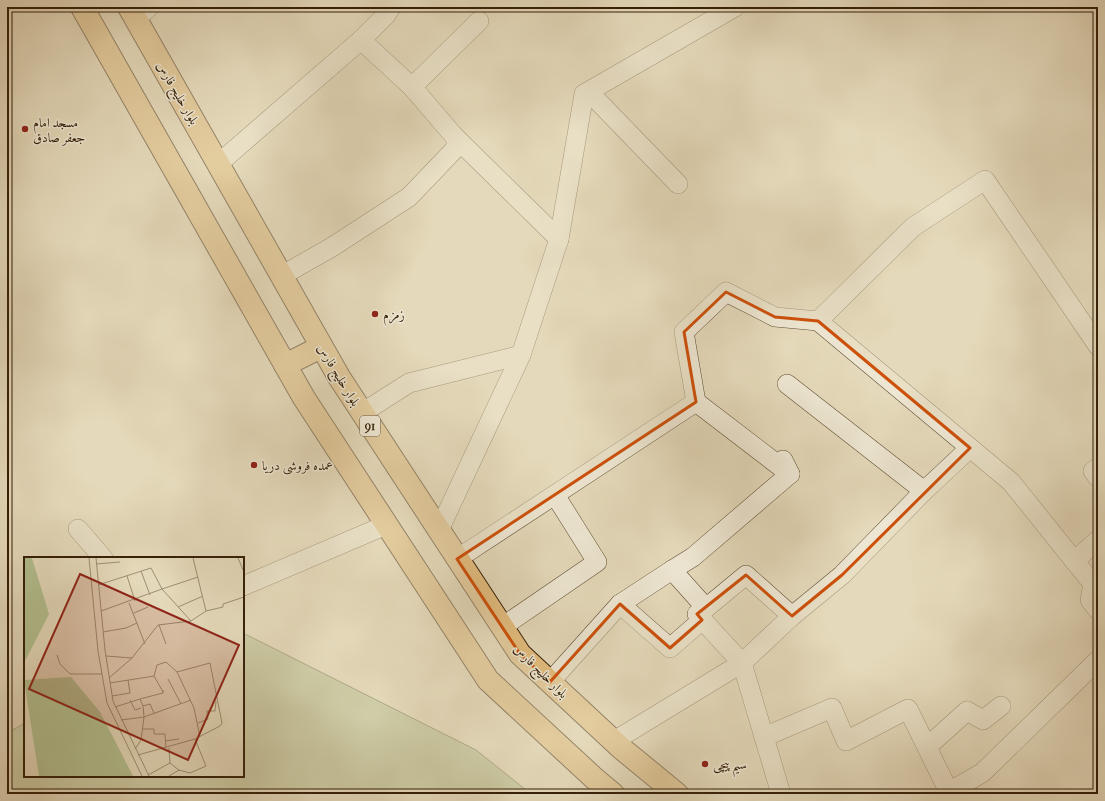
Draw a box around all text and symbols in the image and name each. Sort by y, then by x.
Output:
street label: بلوار خلیج فارس [150,59,202,129]
place label: مسجد امام جعفر صادق [33,115,85,146]
marker: مسجد امام جعفر صادق [20,124,30,134]
place label: زمزم [383,307,405,326]
marker: زمزم [370,309,380,319]
street label: بلوار خلیج فارس [311,341,364,411]
road number: 91 [360,416,380,436]
place label: عمده فروشی دریا [262,458,333,475]
marker: عمده فروشی دریا [249,460,259,470]
inset map [24,557,244,777]
street label: بلوار خلیج فارس [508,641,571,704]
place label: سیم پیچی [713,757,747,778]
marker: سیم پیچی [700,759,710,769]

